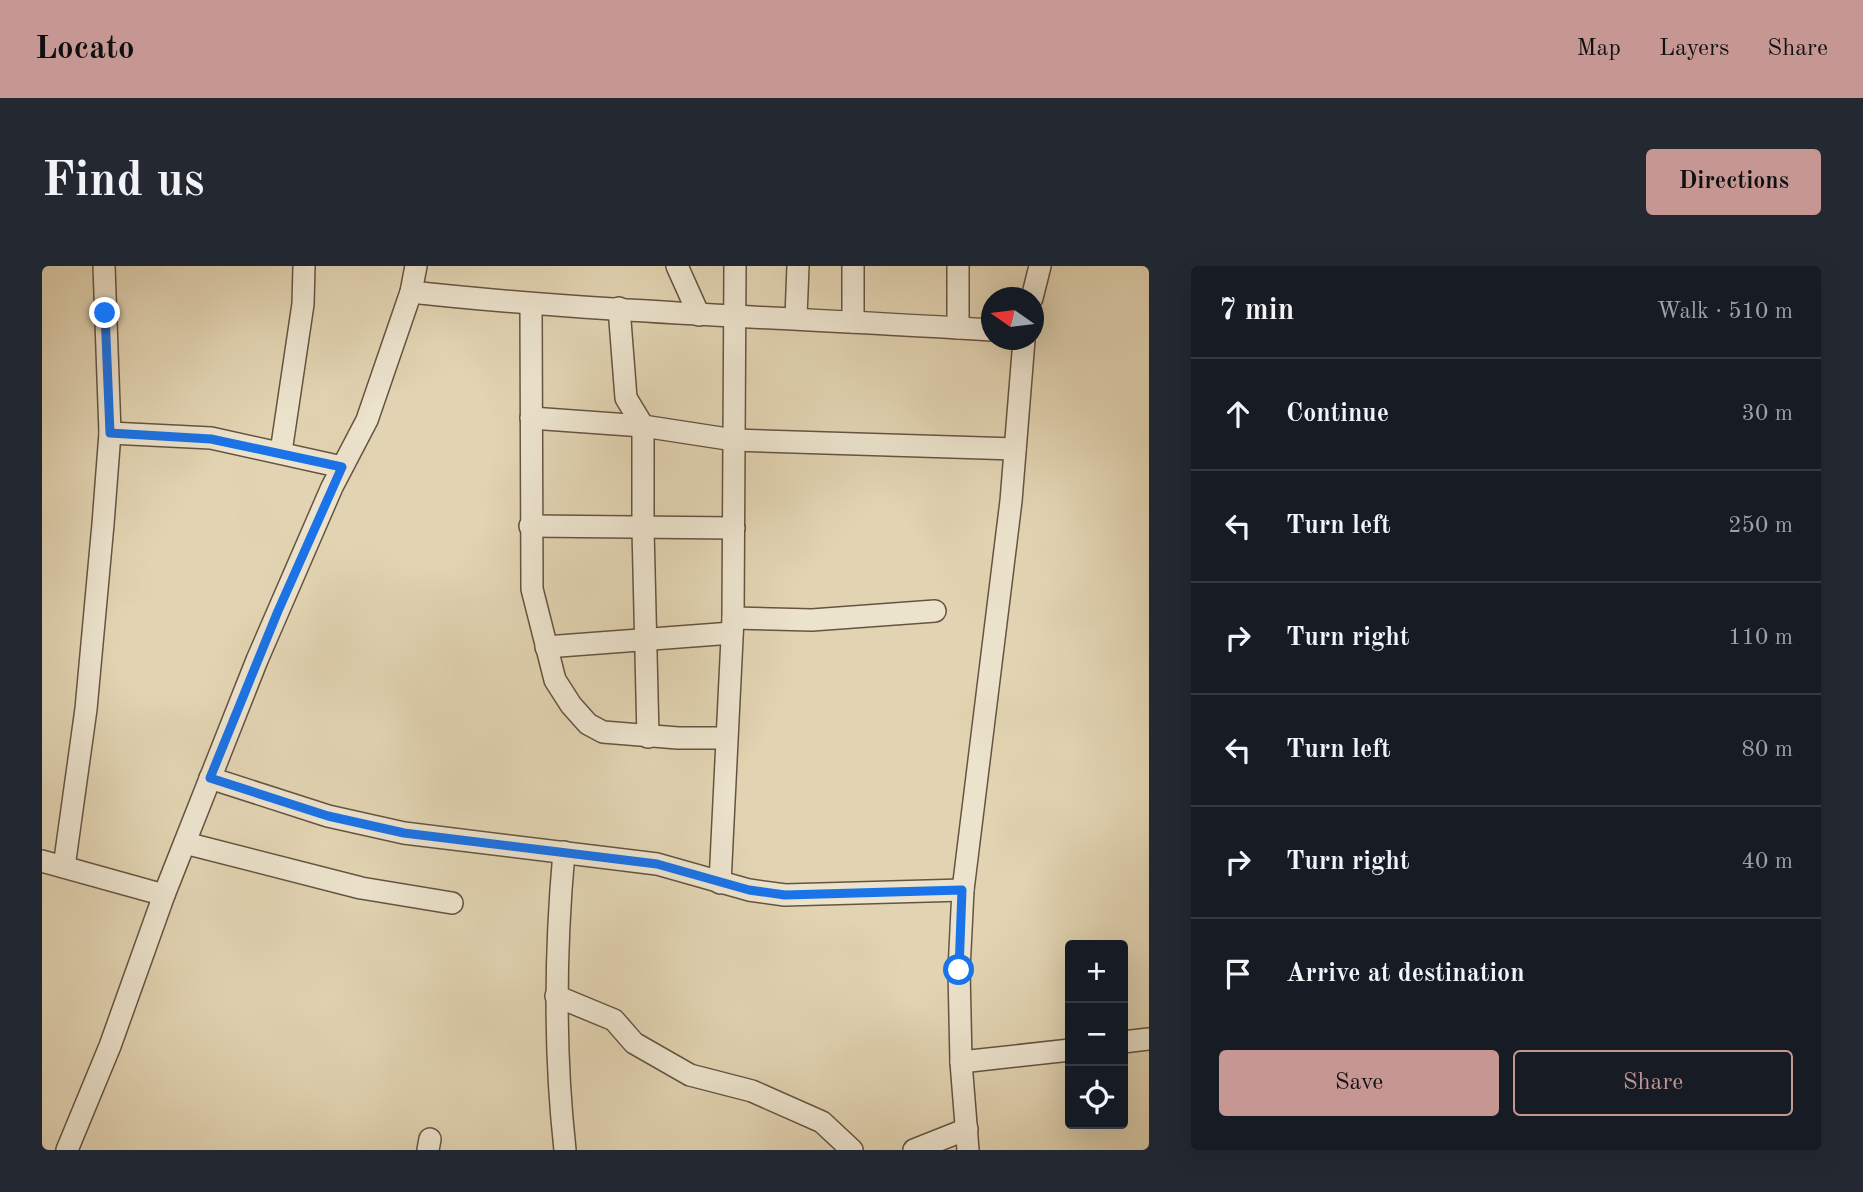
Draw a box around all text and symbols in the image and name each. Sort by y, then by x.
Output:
text: Locato [35,33,135,66]
text: Map [1577,37,1621,61]
text: Layers [1659,37,1729,61]
text: Share [1767,37,1828,61]
button: Directions [1646,149,1821,215]
text: Find us [42,158,205,207]
north arrow [981,287,1044,350]
text: 7 min [1219,296,1294,326]
route end [89,297,120,328]
text: Walk · 510 m [1657,300,1793,323]
icon: ahead [1219,395,1257,433]
text: Continue [1286,401,1389,427]
text: 30 m [1742,402,1793,425]
icon: left [1219,507,1257,545]
text: Turn left [1286,513,1391,539]
text: 250 m [1728,514,1793,537]
icon: right [1219,619,1257,657]
text: Turn right [1286,625,1409,651]
text: 110 m [1728,626,1793,649]
icon: left [1219,731,1257,769]
text: Turn left [1286,737,1391,763]
text: 80 m [1742,738,1793,761]
icon: right [1219,843,1257,881]
text: Turn right [1286,849,1409,875]
text: 40 m [1742,850,1793,873]
map controls [1065,940,1128,1129]
button: + [1065,940,1128,1003]
route start [943,954,974,985]
icon: arrive [1219,955,1257,993]
text: Arrive at destination [1286,961,1525,987]
button: − [1065,1003,1128,1066]
button: Save [1219,1050,1499,1116]
button: Share [1513,1050,1793,1116]
button: locate [1065,1066,1128,1129]

